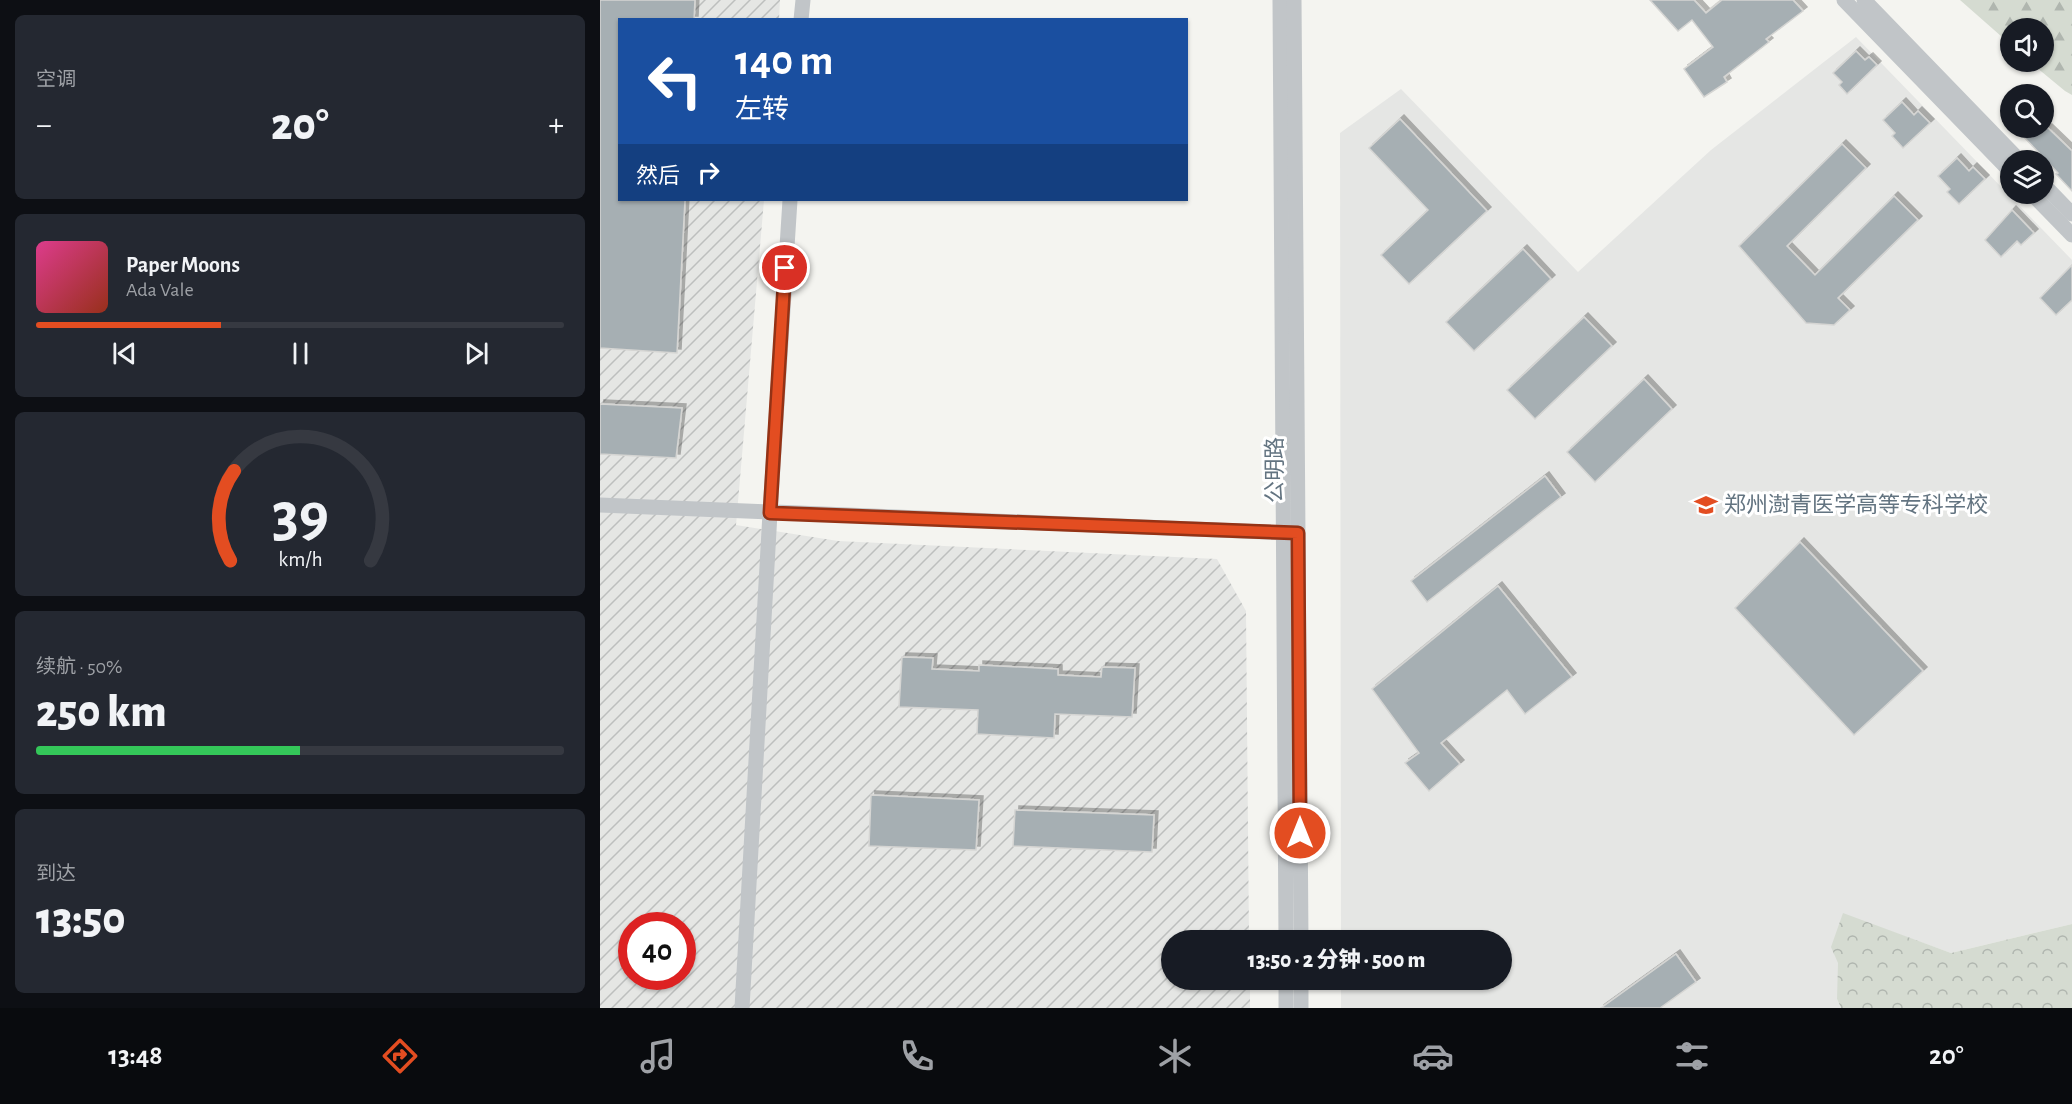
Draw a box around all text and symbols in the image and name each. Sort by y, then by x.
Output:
map controls [2000,18,2054,204]
button: sound [2000,18,2054,72]
text: 140 m [735,40,833,82]
icon: left [636,42,714,120]
text: 空调 [36,70,76,90]
button: search [2000,84,2054,138]
text: 左转 [735,96,789,123]
text: 20° [271,103,329,148]
text: − [36,109,52,142]
text: + [548,109,564,142]
button: layers [2000,150,2054,204]
icon: right [692,156,725,189]
text: 然后 [636,165,680,187]
pin [759,242,810,293]
icon: arrive [768,251,801,284]
text: Paper Moons [126,254,240,276]
text: Ada Vale [126,280,194,300]
icon: previous [108,337,141,370]
icon: pause [284,337,317,370]
icon: next [460,337,493,370]
street label: 公明路 [1263,437,1286,503]
text: 39 [271,485,329,547]
school or university icon: 郑州澍青医学高等专科学校 [1693,492,1719,518]
place label: 郑州澍青医学高等专科学校 [1724,493,1988,516]
text: km/h [278,549,322,570]
text: 续航 · 50% [36,657,123,677]
text: 250 km [36,690,167,735]
position arrow [1268,801,1332,865]
text: 到达 [36,864,76,884]
text: 13:50 [36,897,126,942]
speed limit sign: 40 [618,912,696,990]
text: 13:50 · 2 分钟 · 500 m [1248,949,1425,971]
icon: directions [379,1035,421,1077]
icon: music [637,1035,679,1077]
icon: phone [896,1035,938,1077]
icon: climate [1154,1035,1196,1077]
icon: car [1412,1035,1454,1077]
icon: filters [1671,1035,1713,1077]
text: 13:48 [108,1042,163,1069]
text: 20° [1929,1042,1964,1069]

